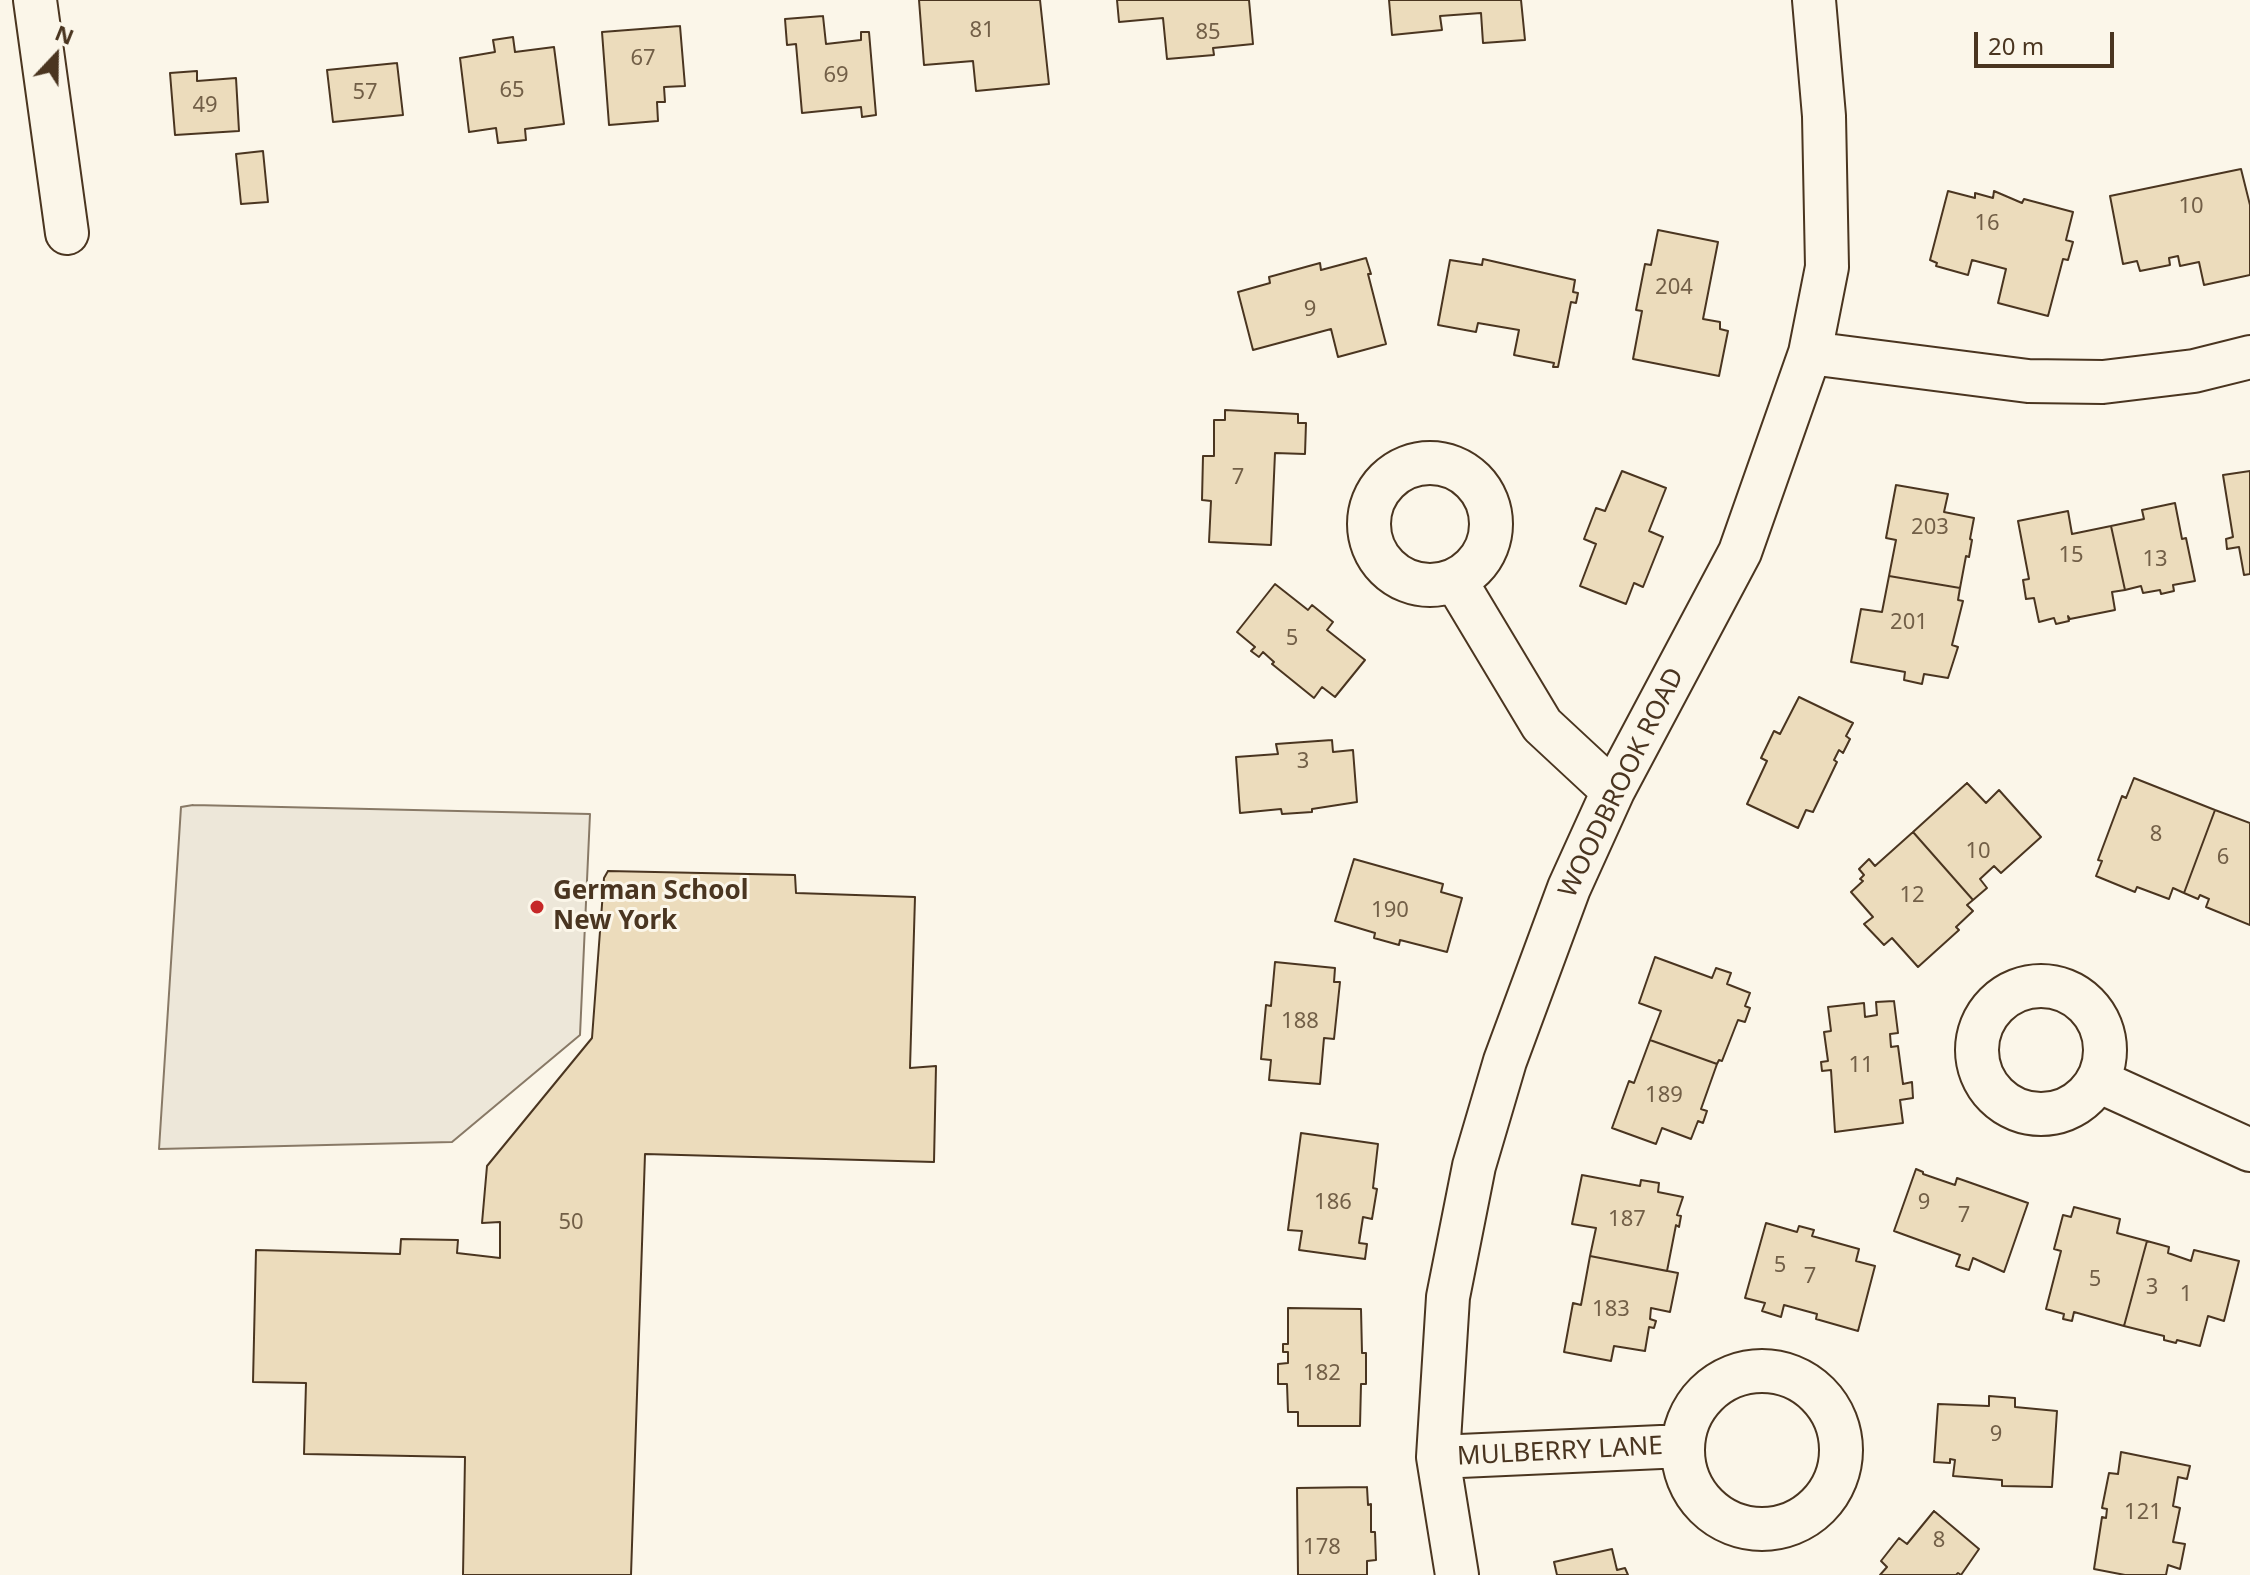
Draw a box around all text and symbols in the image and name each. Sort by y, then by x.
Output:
north arrow [16,16,96,96]
text: N [51,16,79,51]
scale bar [1978,16,2118,66]
house number: 81 [969,18,995,44]
house number: 85 [1195,20,1221,46]
text: 20 m [1988,29,2044,62]
house number: 67 [630,46,656,72]
house number: 69 [823,63,849,89]
house number: 65 [499,78,525,104]
house number: 57 [352,80,378,106]
house number: 49 [192,93,218,119]
house number: 10 [2178,194,2204,220]
house number: 16 [1974,211,2000,237]
house number: 204 [1655,275,1693,301]
house number: 9 [1304,297,1316,323]
house number: 7 [1232,465,1244,491]
house number: 203 [1911,515,1949,541]
house number: 15 [2058,543,2084,569]
house number: 13 [2142,547,2168,573]
house number: 201 [1890,610,1928,636]
house number: 5 [1286,626,1298,652]
street label: WOODBROOK ROAD [1553,663,1691,903]
house number: 3 [1297,749,1309,775]
house number: 8 [2150,822,2162,848]
house number: 10 [1965,839,1991,865]
house number: 6 [2217,845,2229,871]
place label: German School New York [553,876,748,938]
house number: 12 [1899,883,1925,909]
marker: German School New York [528,898,546,916]
house number: 190 [1371,898,1409,924]
house number: 188 [1281,1009,1319,1035]
house number: 11 [1848,1053,1874,1079]
house number: 189 [1645,1083,1683,1109]
house number: 186 [1314,1190,1352,1216]
house number: 9 [1918,1190,1930,1216]
house number: 7 [1958,1203,1970,1229]
house number: 187 [1608,1207,1646,1233]
house number: 50 [558,1210,584,1236]
house number: 5 [1774,1253,1786,1279]
house number: 7 [1804,1264,1816,1290]
house number: 5 [2089,1267,2101,1293]
house number: 3 [2146,1275,2158,1301]
house number: 1 [2180,1282,2192,1308]
house number: 183 [1592,1297,1630,1323]
house number: 182 [1303,1361,1341,1387]
house number: 9 [1990,1422,2002,1448]
street label: MULBERRY LANE [1456,1431,1664,1473]
house number: 121 [2124,1500,2162,1526]
house number: 8 [1933,1528,1945,1554]
house number: 178 [1303,1535,1341,1561]

